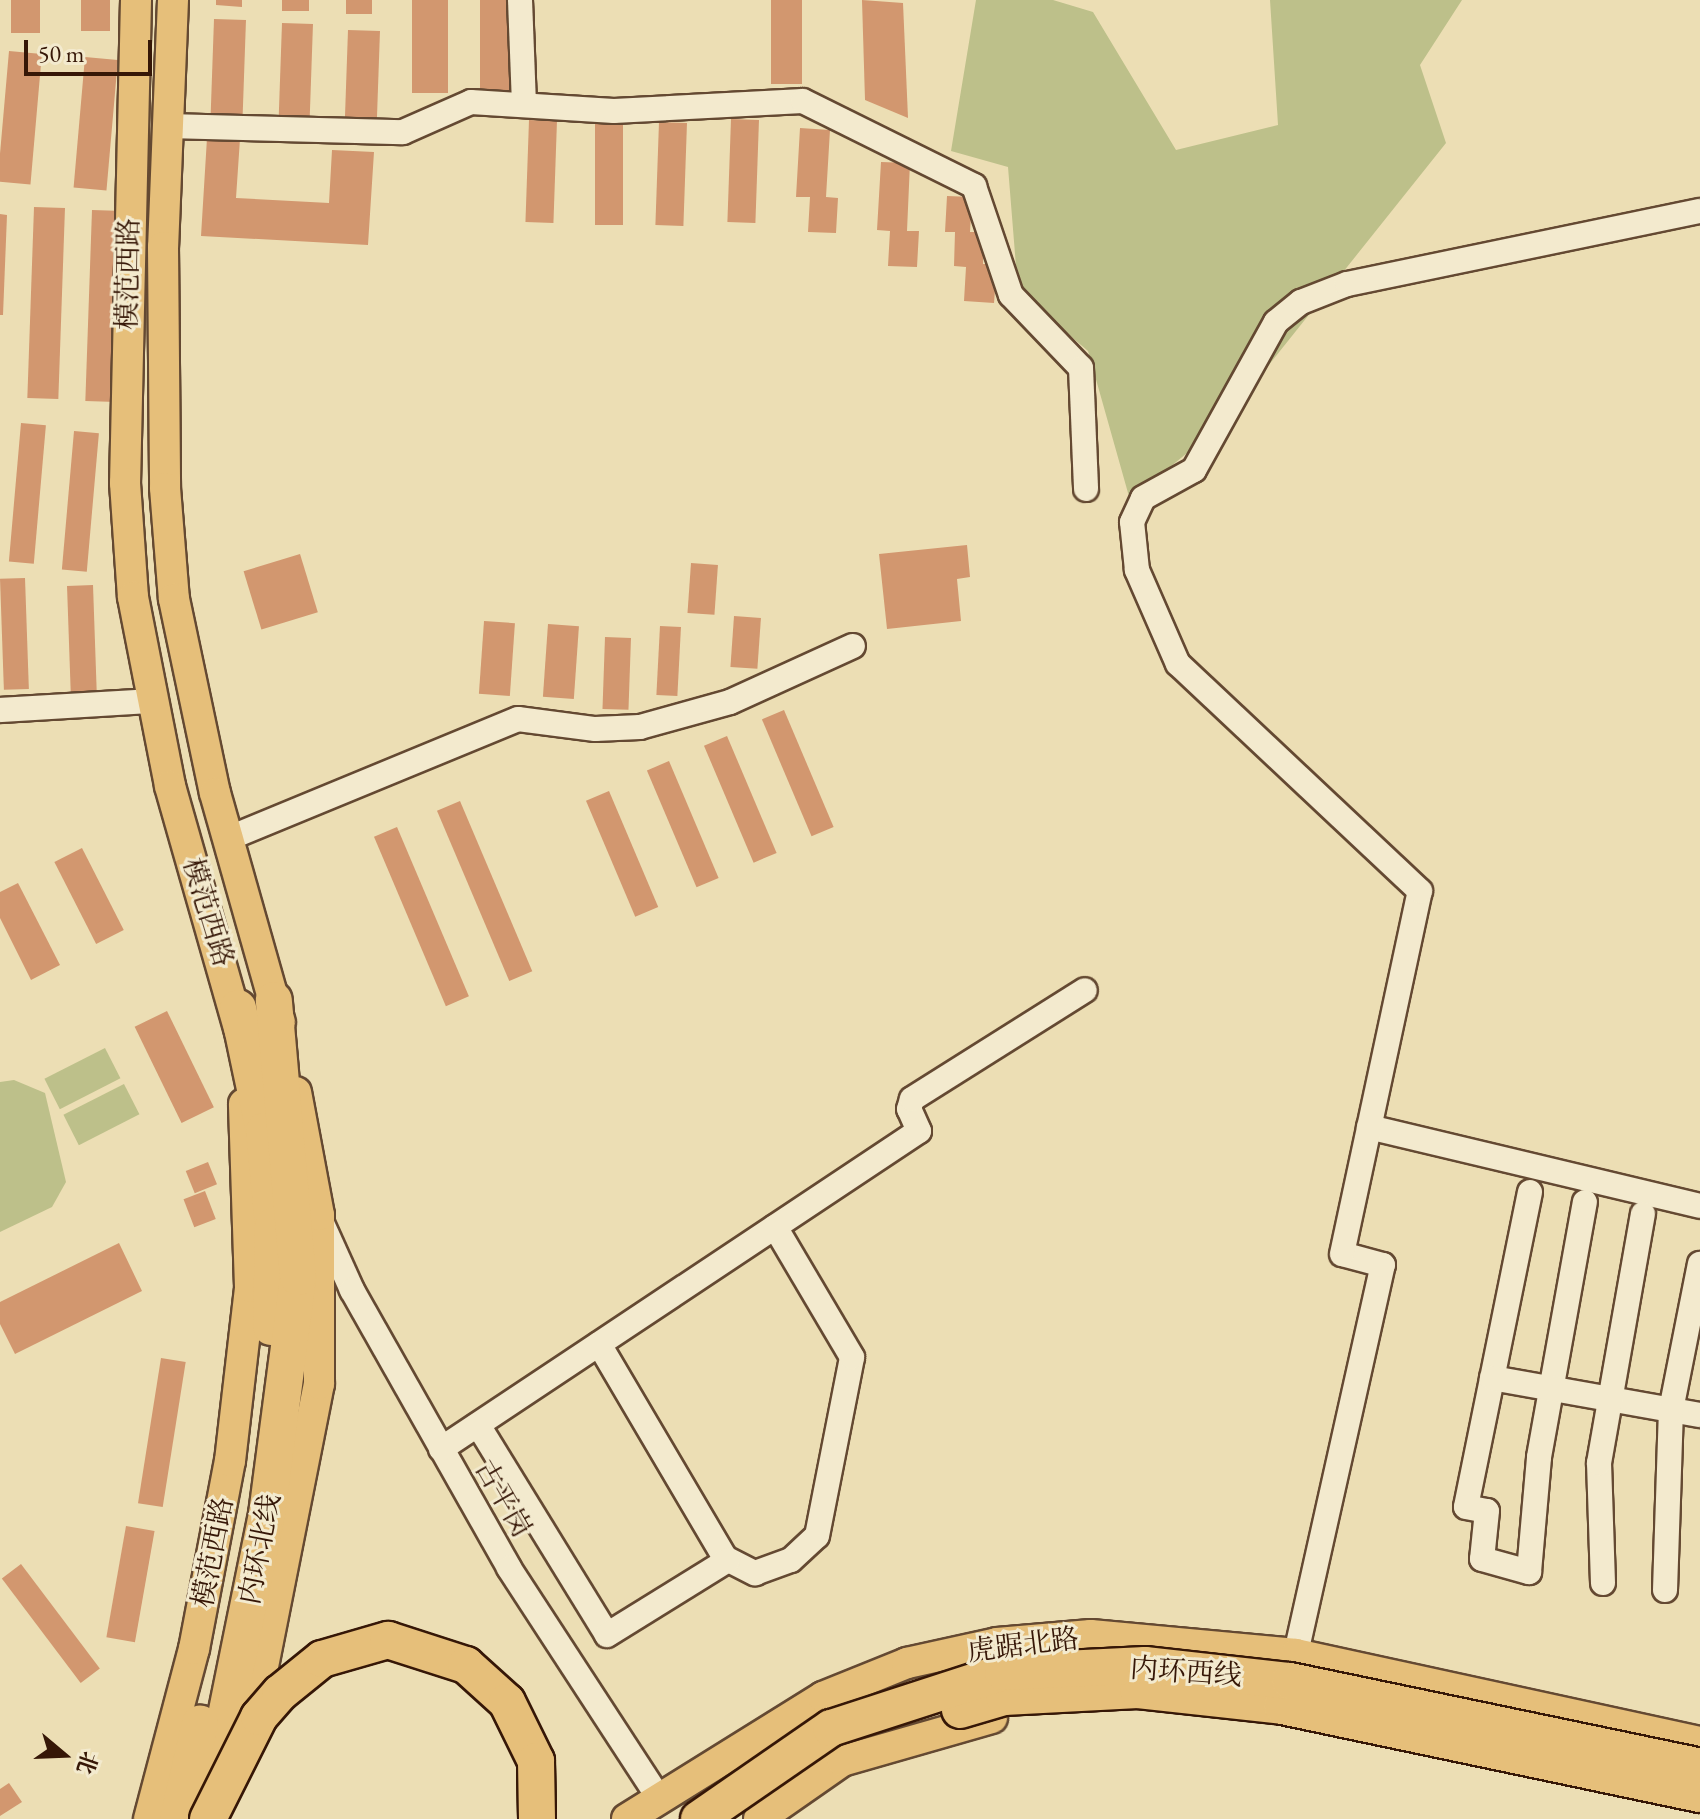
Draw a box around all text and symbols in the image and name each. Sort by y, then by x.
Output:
scale bar [28,24,156,74]
text: 50 m [38,38,85,69]
street label: 模范西路 [109,218,145,330]
street label: 模范西路 [177,854,241,970]
street label: 古平岗 [468,1453,540,1543]
street label: 内环北线 [232,1491,286,1607]
street label: 模范西路 [185,1494,239,1610]
street label: 虎踞北路 [965,1621,1081,1667]
street label: 内环西线 [1129,1650,1243,1692]
north arrow [24,1715,104,1795]
text: 北 [70,1748,104,1778]

